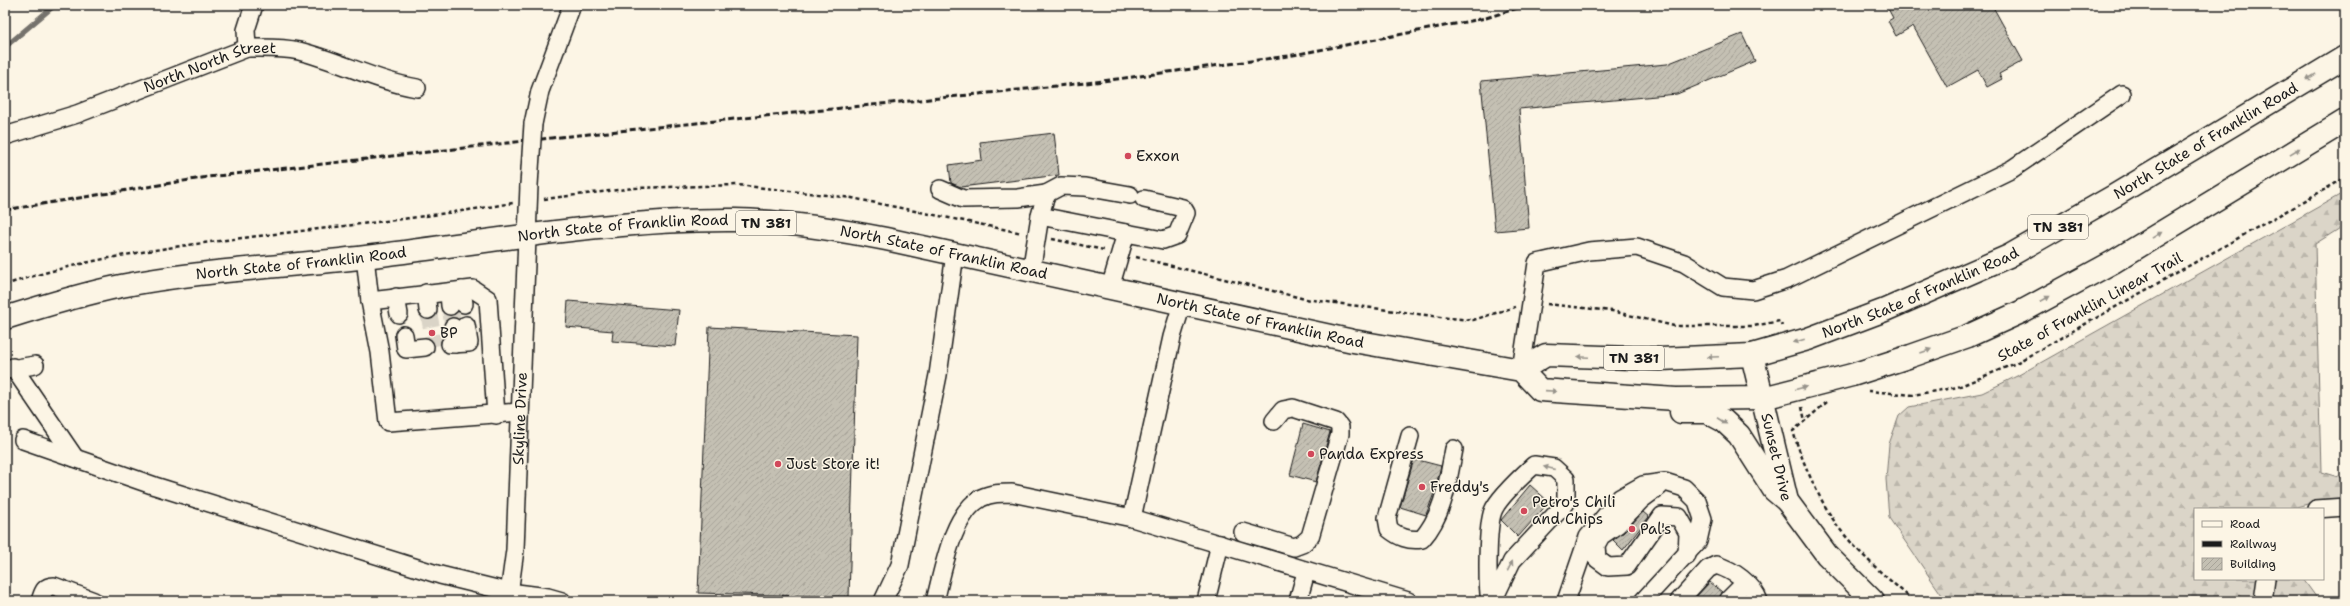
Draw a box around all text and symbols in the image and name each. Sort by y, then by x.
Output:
street label: North North Street [140,38,276,97]
one-way arrow [2305,74,2317,81]
street label: North State of Franklin Road [2110,77,2302,204]
place label: Exxon [1136,146,1179,166]
one-way arrow [2289,148,2301,155]
marker: Exxon [1123,151,1133,161]
street label: North State of Franklin Road [516,210,729,247]
road number: TN 381 [736,211,796,235]
road number: TN 381 [2028,215,2088,239]
street label: North State of Franklin Road [838,221,1050,284]
one-way arrow [2151,231,2163,238]
street label: North State of Franklin Road [195,242,408,284]
street label: North State of Franklin Road [1819,242,2023,343]
street label: State of Franklin Linear Trail [1994,247,2187,366]
street label: North State of Franklin Road [1155,288,1366,353]
one-way arrow [2039,296,2051,303]
place label: BP [440,323,458,343]
marker: BP [427,328,437,338]
one-way arrow [1792,338,1804,344]
road number: TN 381 [1604,346,1664,370]
one-way arrow [1920,348,1932,354]
one-way arrow [1577,353,1589,360]
one-way arrow [1707,353,1719,360]
street label: Skyline Drive [508,372,532,466]
one-way arrow [1795,385,1807,391]
one-way arrow [1545,387,1557,394]
street label: Sunset Drive [1756,411,1797,503]
one-way arrow [1717,417,1728,425]
place label: Panda Express [1319,444,1424,464]
marker: Panda Express [1306,449,1316,459]
place label: Just Store it! [786,454,880,474]
marker: Just Store it! [773,459,783,469]
one-way arrow [1542,464,1555,470]
place label: Freddy's [1430,477,1489,497]
marker: Freddy's [1417,482,1427,492]
place label: Petro's Chili and Chips [1532,492,1616,529]
marker: Petro's Chili and Chips [1519,506,1529,516]
legend [2194,508,2324,580]
text: Road [2230,516,2261,532]
place label: Pal's [1640,519,1671,539]
marker: Pal's [1627,524,1637,534]
text: Railway [2230,536,2277,552]
text: Building [2230,556,2276,572]
one-way arrow [1506,560,1513,572]

